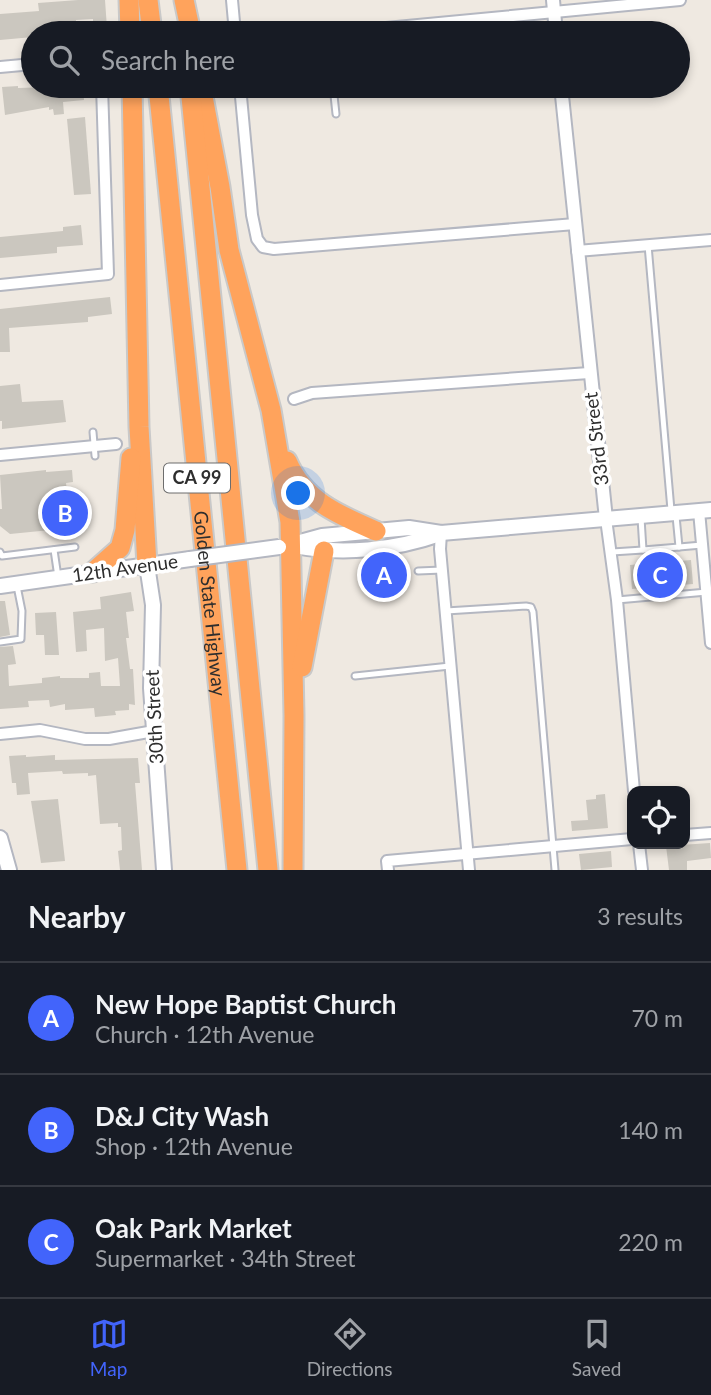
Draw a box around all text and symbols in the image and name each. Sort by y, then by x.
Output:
search box [21,21,690,98]
icon: search [45,41,83,79]
text: Search here [101,44,235,76]
street label: 33rd Street [578,391,613,487]
road number: CA 99 [164,464,230,492]
your location [281,476,315,510]
pin: B [42,487,88,539]
street label: Golden State Highway [190,510,231,697]
street label: 12th Avenue [71,549,179,586]
pin: A [361,549,407,601]
pin: C [637,549,683,601]
street label: 30th Street [140,669,167,765]
map controls [627,786,690,849]
button: locate [627,786,690,849]
text: Nearby [28,898,126,934]
text: 3 results [597,902,683,930]
text: New Hope Baptist Church [95,988,396,1020]
text: A [43,1004,59,1032]
text: 70 m [632,1004,683,1032]
text: Church · 12th Avenue [95,1020,315,1048]
text: D&J City Wash [95,1100,269,1132]
text: B [43,1116,59,1144]
text: 140 m [618,1116,683,1144]
text: Shop · 12th Avenue [95,1132,293,1160]
text: Oak Park Market [95,1212,292,1244]
text: C [43,1228,59,1256]
text: 220 m [618,1228,683,1256]
text: Supermarket · 34th Street [95,1244,356,1272]
tab: Map [90,1315,128,1380]
tab: Directions [307,1315,393,1380]
tab: Saved [572,1315,621,1380]

